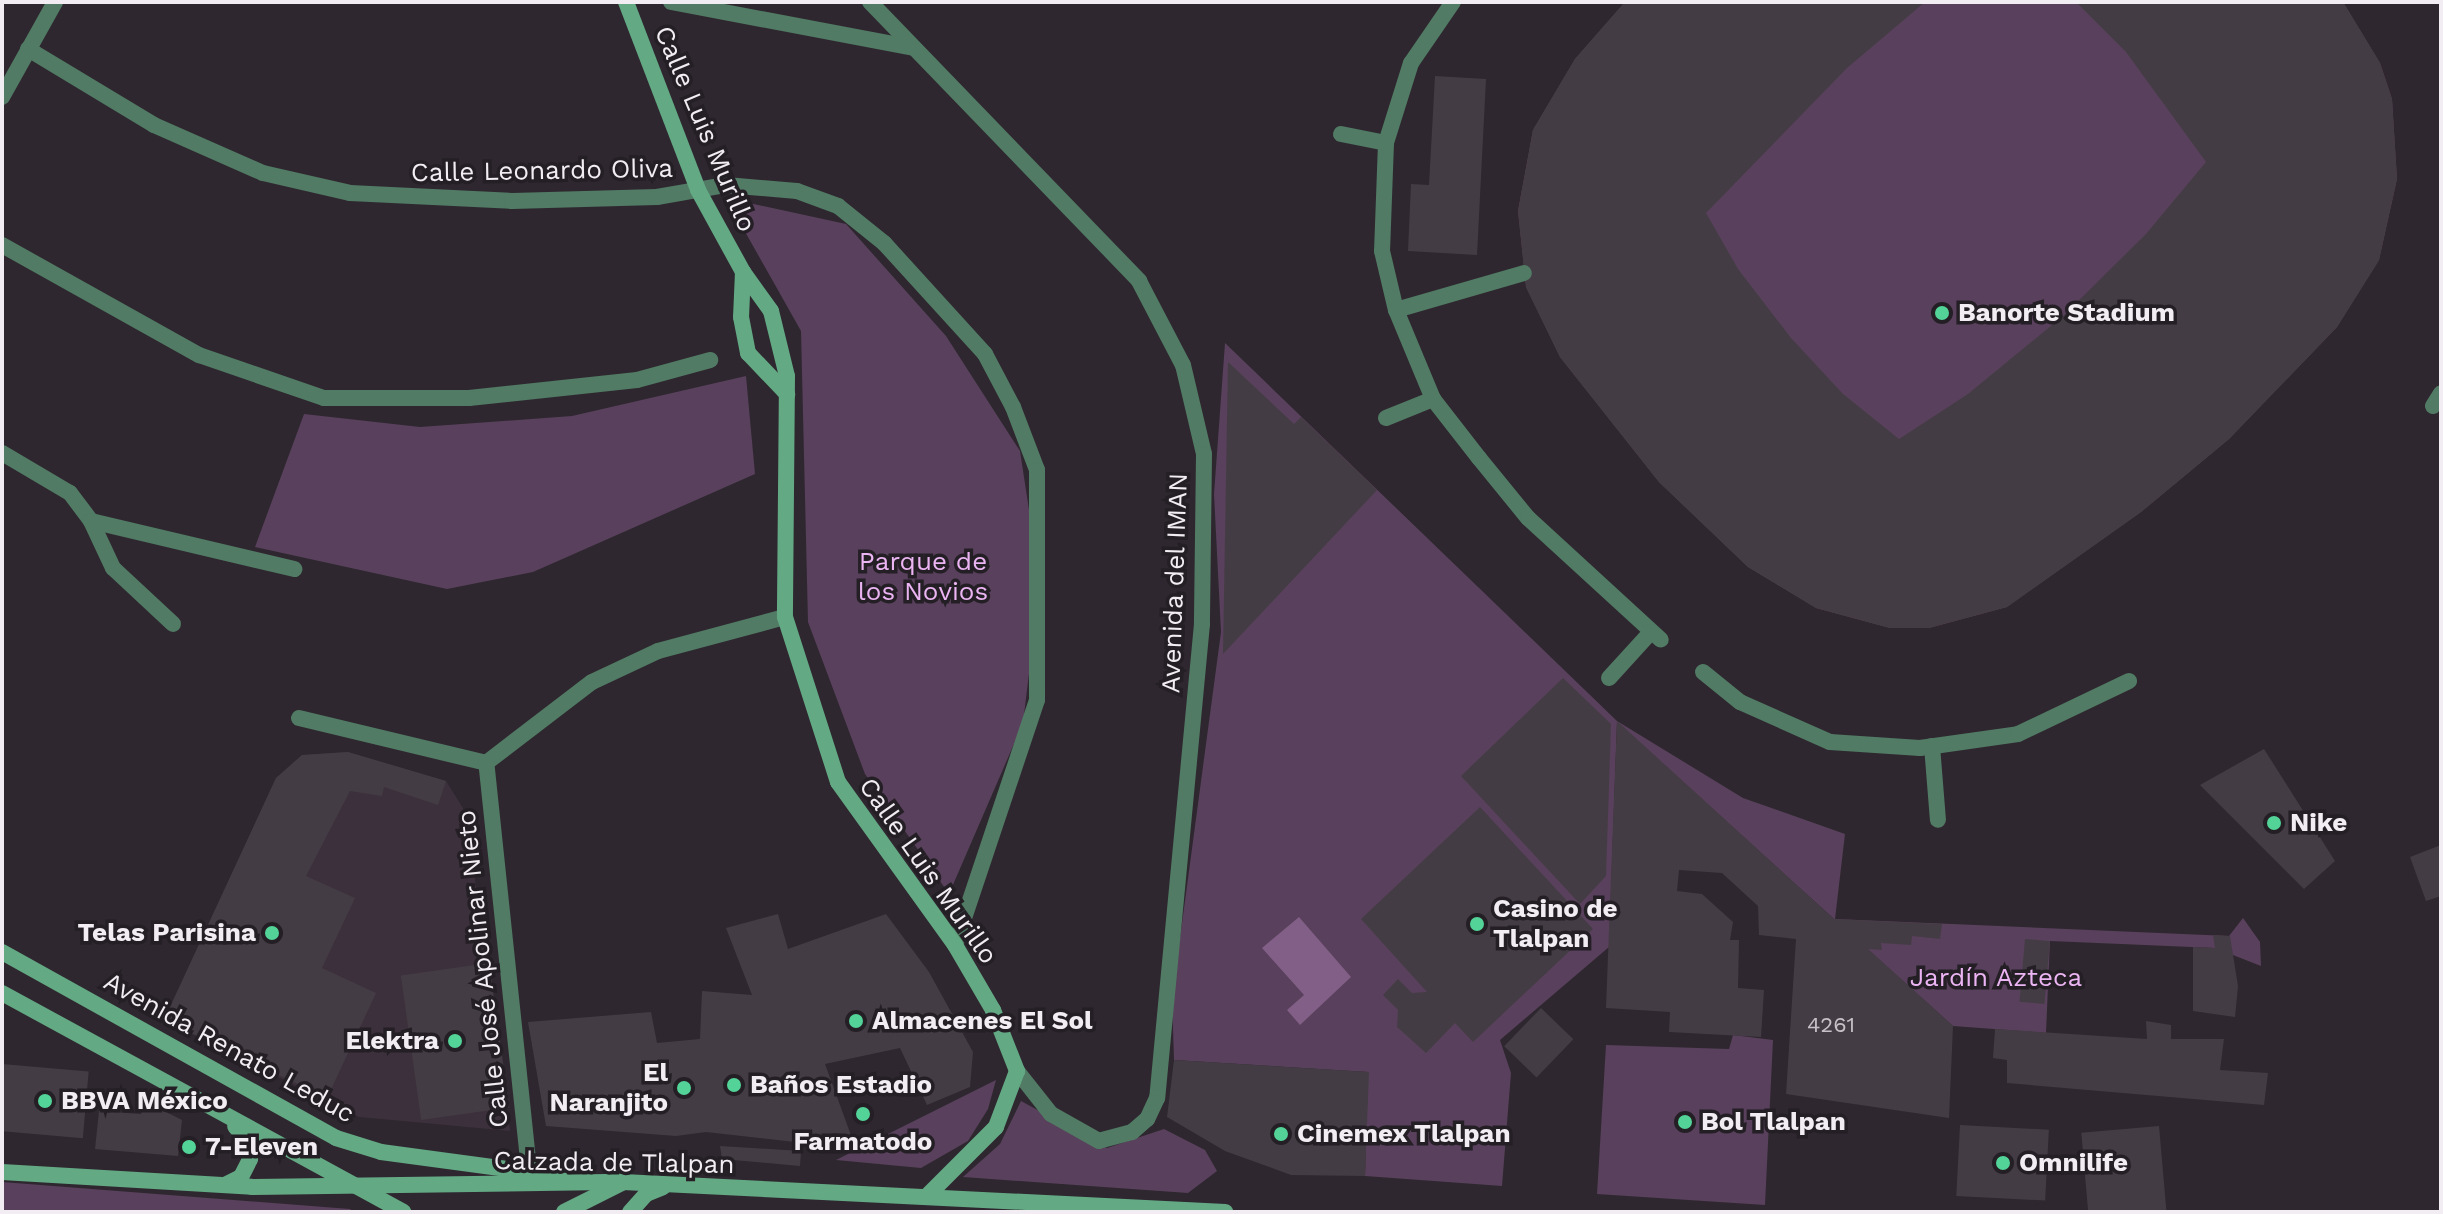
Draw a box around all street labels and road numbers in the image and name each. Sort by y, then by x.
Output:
street label: Calle Luis Murillo [648,22,762,236]
street label: Calle Leonardo Oliva [411,153,673,189]
street label: Avenida del IMAN [1156,472,1194,694]
street label: Calle Luis Murillo [852,772,1004,970]
street label: Calle José Apolinar Nieto [451,808,515,1130]
street label: Avenida Renato Leduc [98,966,360,1130]
street label: Calzada de Tlalpan [493,1145,735,1181]

